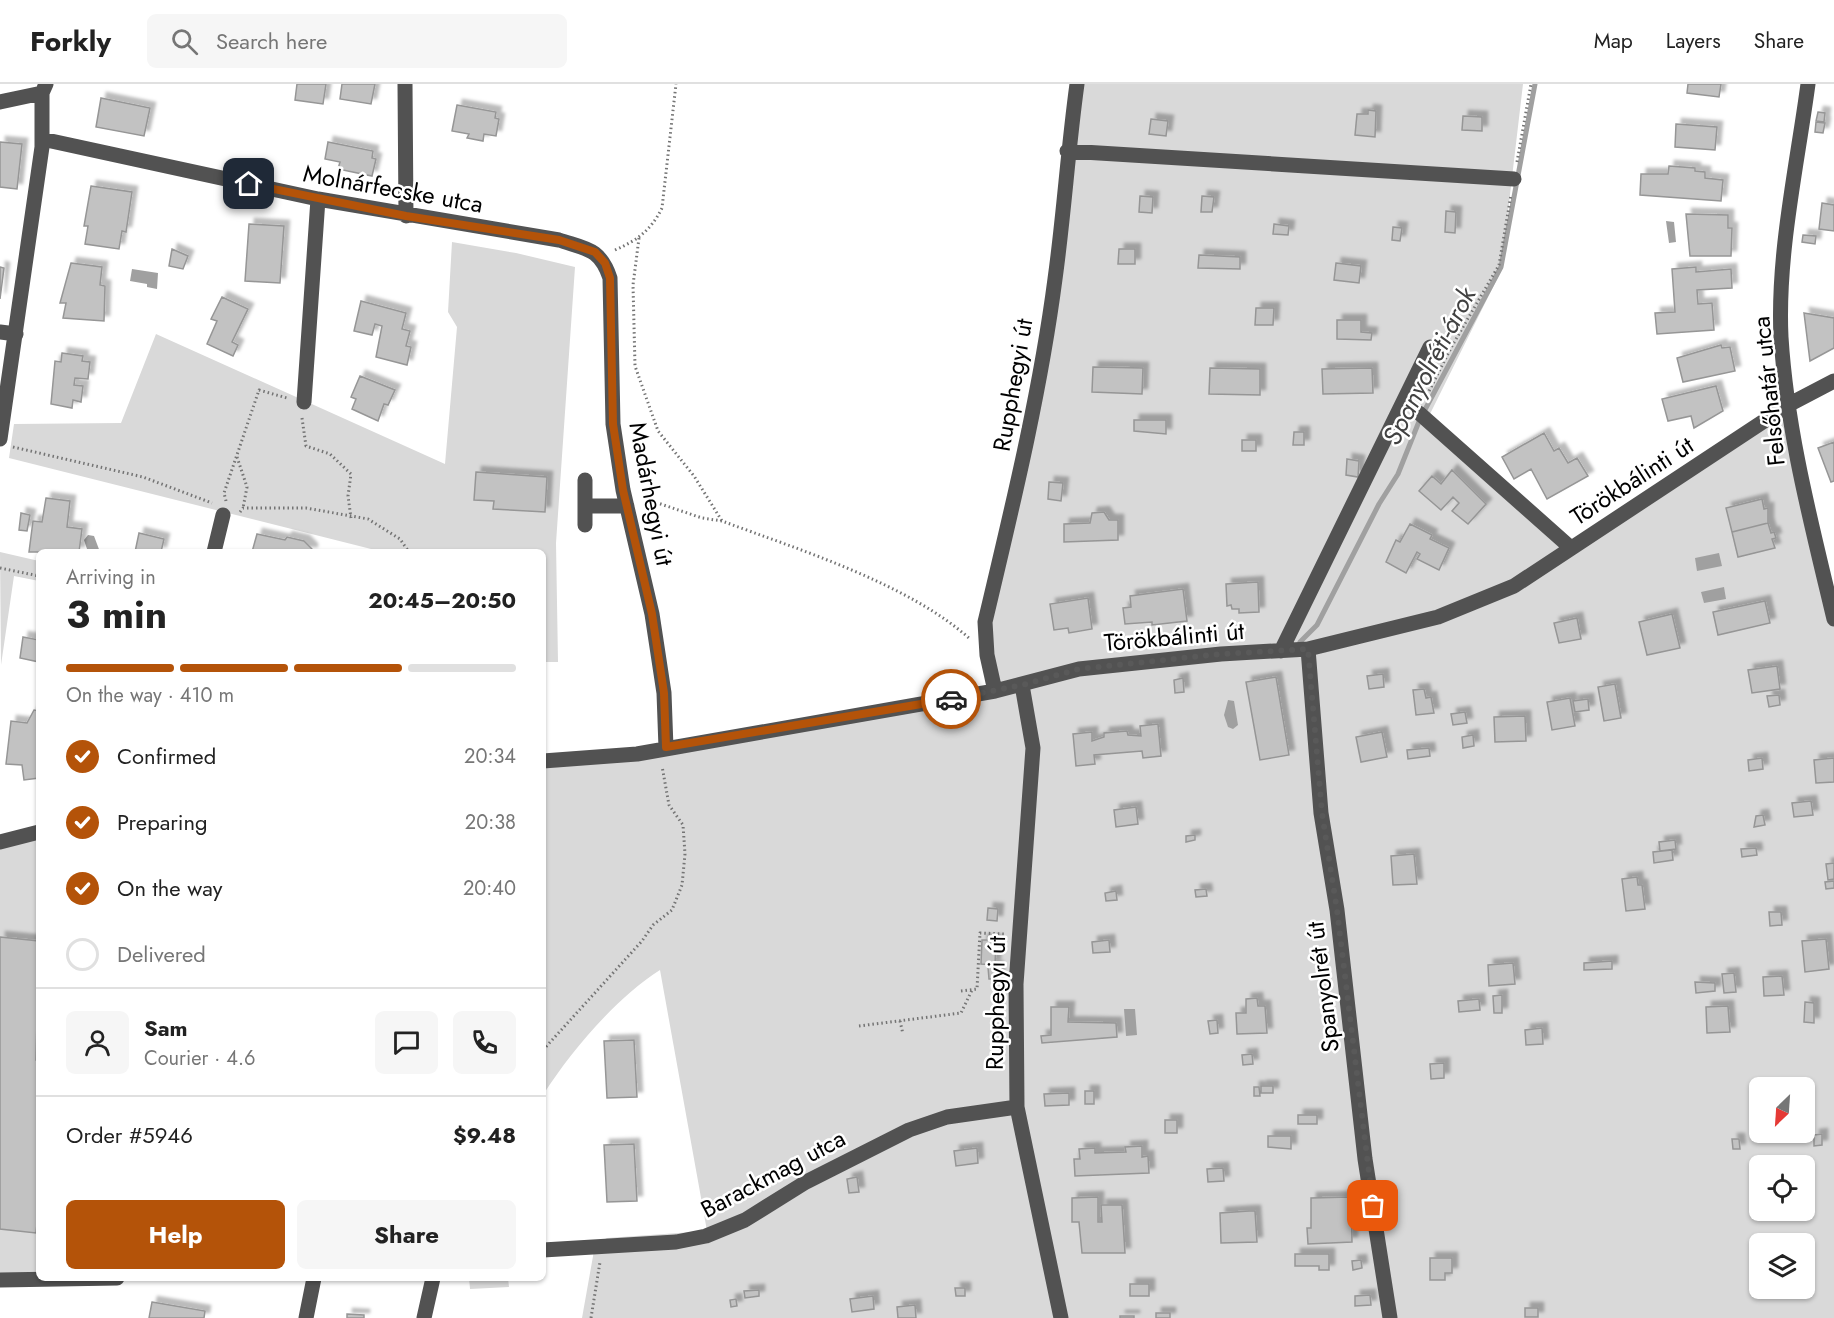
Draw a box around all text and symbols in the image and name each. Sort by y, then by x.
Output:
search box [147,14,567,68]
text: Forkly [30,21,111,62]
icon: search [168,25,201,58]
text: Search here [216,25,327,57]
text: Map [1594,26,1633,56]
text: Layers [1666,26,1721,56]
text: Share [1754,26,1804,56]
street label: Molnárfecske utca [300,155,486,222]
pin [223,158,274,209]
icon: home [232,167,265,200]
water label: Spanyolréti-árok [1373,279,1486,452]
street label: Felsőhatár utca [1743,314,1794,468]
street label: Rupphegyi út [984,315,1041,454]
street label: Madárhegyi út [620,419,683,569]
street label: Törökbálinti út [1563,427,1700,534]
text: Arriving in [66,563,156,592]
text: 20:45–20:50 [368,584,516,616]
text: 3 min [66,586,167,643]
street label: Törökbálinti út [1102,613,1246,660]
courier [921,669,981,729]
text: On the way · 410 m [66,681,234,710]
icon: car [935,683,968,716]
icon: check [66,740,99,773]
text: Confirmed [117,740,216,772]
text: 20:34 [464,742,516,771]
icon: check [66,806,99,839]
text: Preparing [117,806,208,838]
text: 20:38 [465,808,516,837]
icon: check [66,872,99,905]
text: On the way [117,872,222,904]
text: 20:40 [463,874,516,903]
street label: Spanyolrét út [1297,920,1348,1054]
street label: Rupphegyi út [977,935,1014,1070]
text: Delivered [117,938,206,970]
button: person [66,1011,129,1074]
button: chat [375,1011,438,1074]
button: phone [453,1011,516,1074]
text: Sam [144,1012,188,1044]
text: Courier · 4.6 [144,1044,256,1073]
north arrow [1749,1077,1815,1143]
map controls [1749,1077,1815,1299]
text: Order #5946 [66,1119,193,1151]
text: $9.48 [453,1119,516,1151]
street label: Barackmag utca [694,1121,851,1226]
button: locate [1749,1155,1815,1221]
pin [1347,1180,1398,1231]
icon: bag [1356,1189,1389,1222]
button: Help [66,1200,285,1269]
button: Share [297,1200,516,1269]
button: layers [1749,1233,1815,1299]

